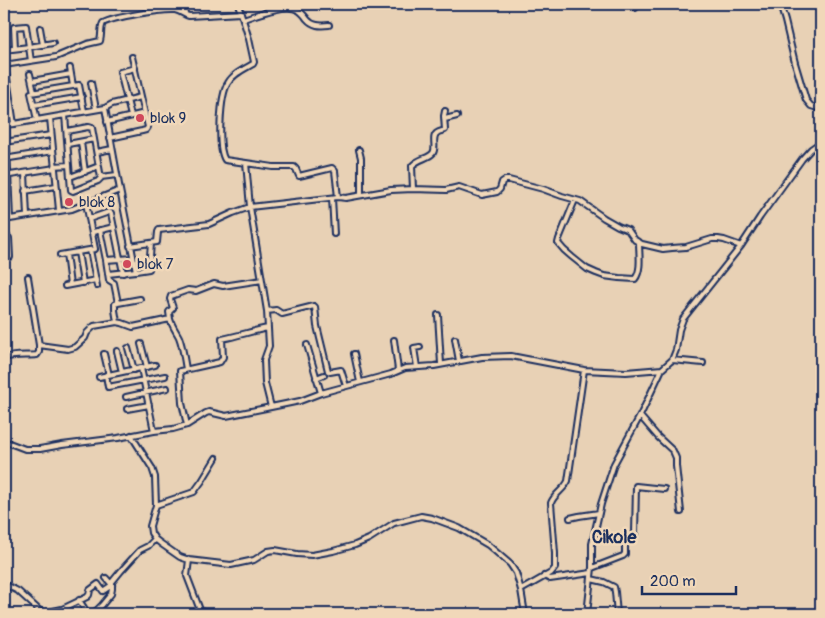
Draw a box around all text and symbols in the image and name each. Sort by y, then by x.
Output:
place label: blok 9 [150,109,186,128]
marker: blok 9 [134,112,146,124]
place label: blok 8 [79,193,116,212]
marker: blok 8 [63,196,75,208]
place label: blok 7 [137,255,174,274]
marker: blok 7 [121,258,133,270]
district label: Cikole [592,526,637,549]
scale bar [642,563,736,595]
text: 200 m [650,572,695,591]

